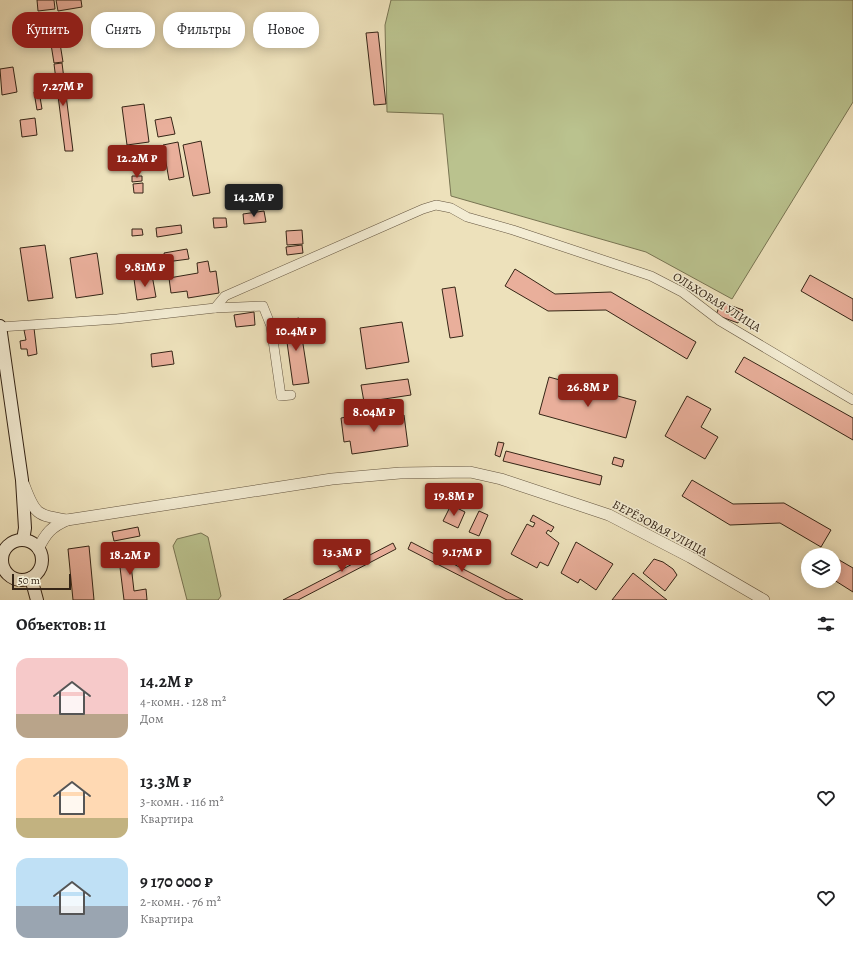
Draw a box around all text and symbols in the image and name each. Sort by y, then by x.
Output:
chip: Купить [12,12,83,48]
chip: Снять [91,12,155,48]
chip: Фильтры [163,12,245,48]
chip: Новое [253,12,319,48]
pin: 7.27M ₽ [26,73,100,107]
text: 7.27M ₽ [43,77,83,94]
pin: 12.2M ₽ [100,145,174,179]
text: 12.2M ₽ [117,149,157,166]
pin: 14.2M ₽ [217,184,291,218]
text: 14.2M ₽ [234,188,274,205]
pin: 9.81M ₽ [108,254,182,288]
text: 9.81M ₽ [125,258,165,275]
street label: ОЛЬХОВАЯ УЛИЦА [670,268,765,336]
pin: 10.4M ₽ [259,318,333,352]
text: 10.4M ₽ [276,322,316,339]
pin: 26.8M ₽ [551,374,625,408]
text: 26.8M ₽ [567,378,609,395]
pin: 8.04M ₽ [337,399,411,433]
text: 8.04M ₽ [353,403,395,420]
pin: 19.8M ₽ [417,483,491,517]
text: 19.8M ₽ [434,487,474,504]
street label: БЕРЁЗОВАЯ УЛИЦА [610,496,711,560]
pin: 13.3M ₽ [305,539,379,573]
pin: 9.17M ₽ [425,539,499,573]
pin: 18.2M ₽ [93,542,167,576]
text: 13.3M ₽ [322,543,362,560]
text: 9.17M ₽ [442,543,482,560]
text: 18.2M ₽ [110,546,150,563]
map controls [801,548,841,588]
button: layers [801,548,841,588]
scale bar [12,572,71,591]
text: 50 m [18,573,40,588]
text: Объектов: 11 [16,613,106,636]
icon: filters [815,613,837,635]
text: 14.2M ₽ [140,670,193,693]
icon: home [48,674,96,722]
icon: heart [815,687,837,709]
text: 4-комн. · 128 m² [140,693,226,710]
text: Дом [140,710,164,727]
text: 13.3M ₽ [140,770,191,793]
icon: home [48,774,96,822]
icon: heart [815,787,837,809]
text: 3-комн. · 116 m² [140,793,224,810]
text: Квартира [140,810,194,827]
text: 9 170 000 ₽ [140,870,213,893]
icon: home [48,874,96,922]
icon: heart [815,887,837,909]
text: 2-комн. · 76 m² [140,893,221,910]
text: Квартира [140,910,194,927]

